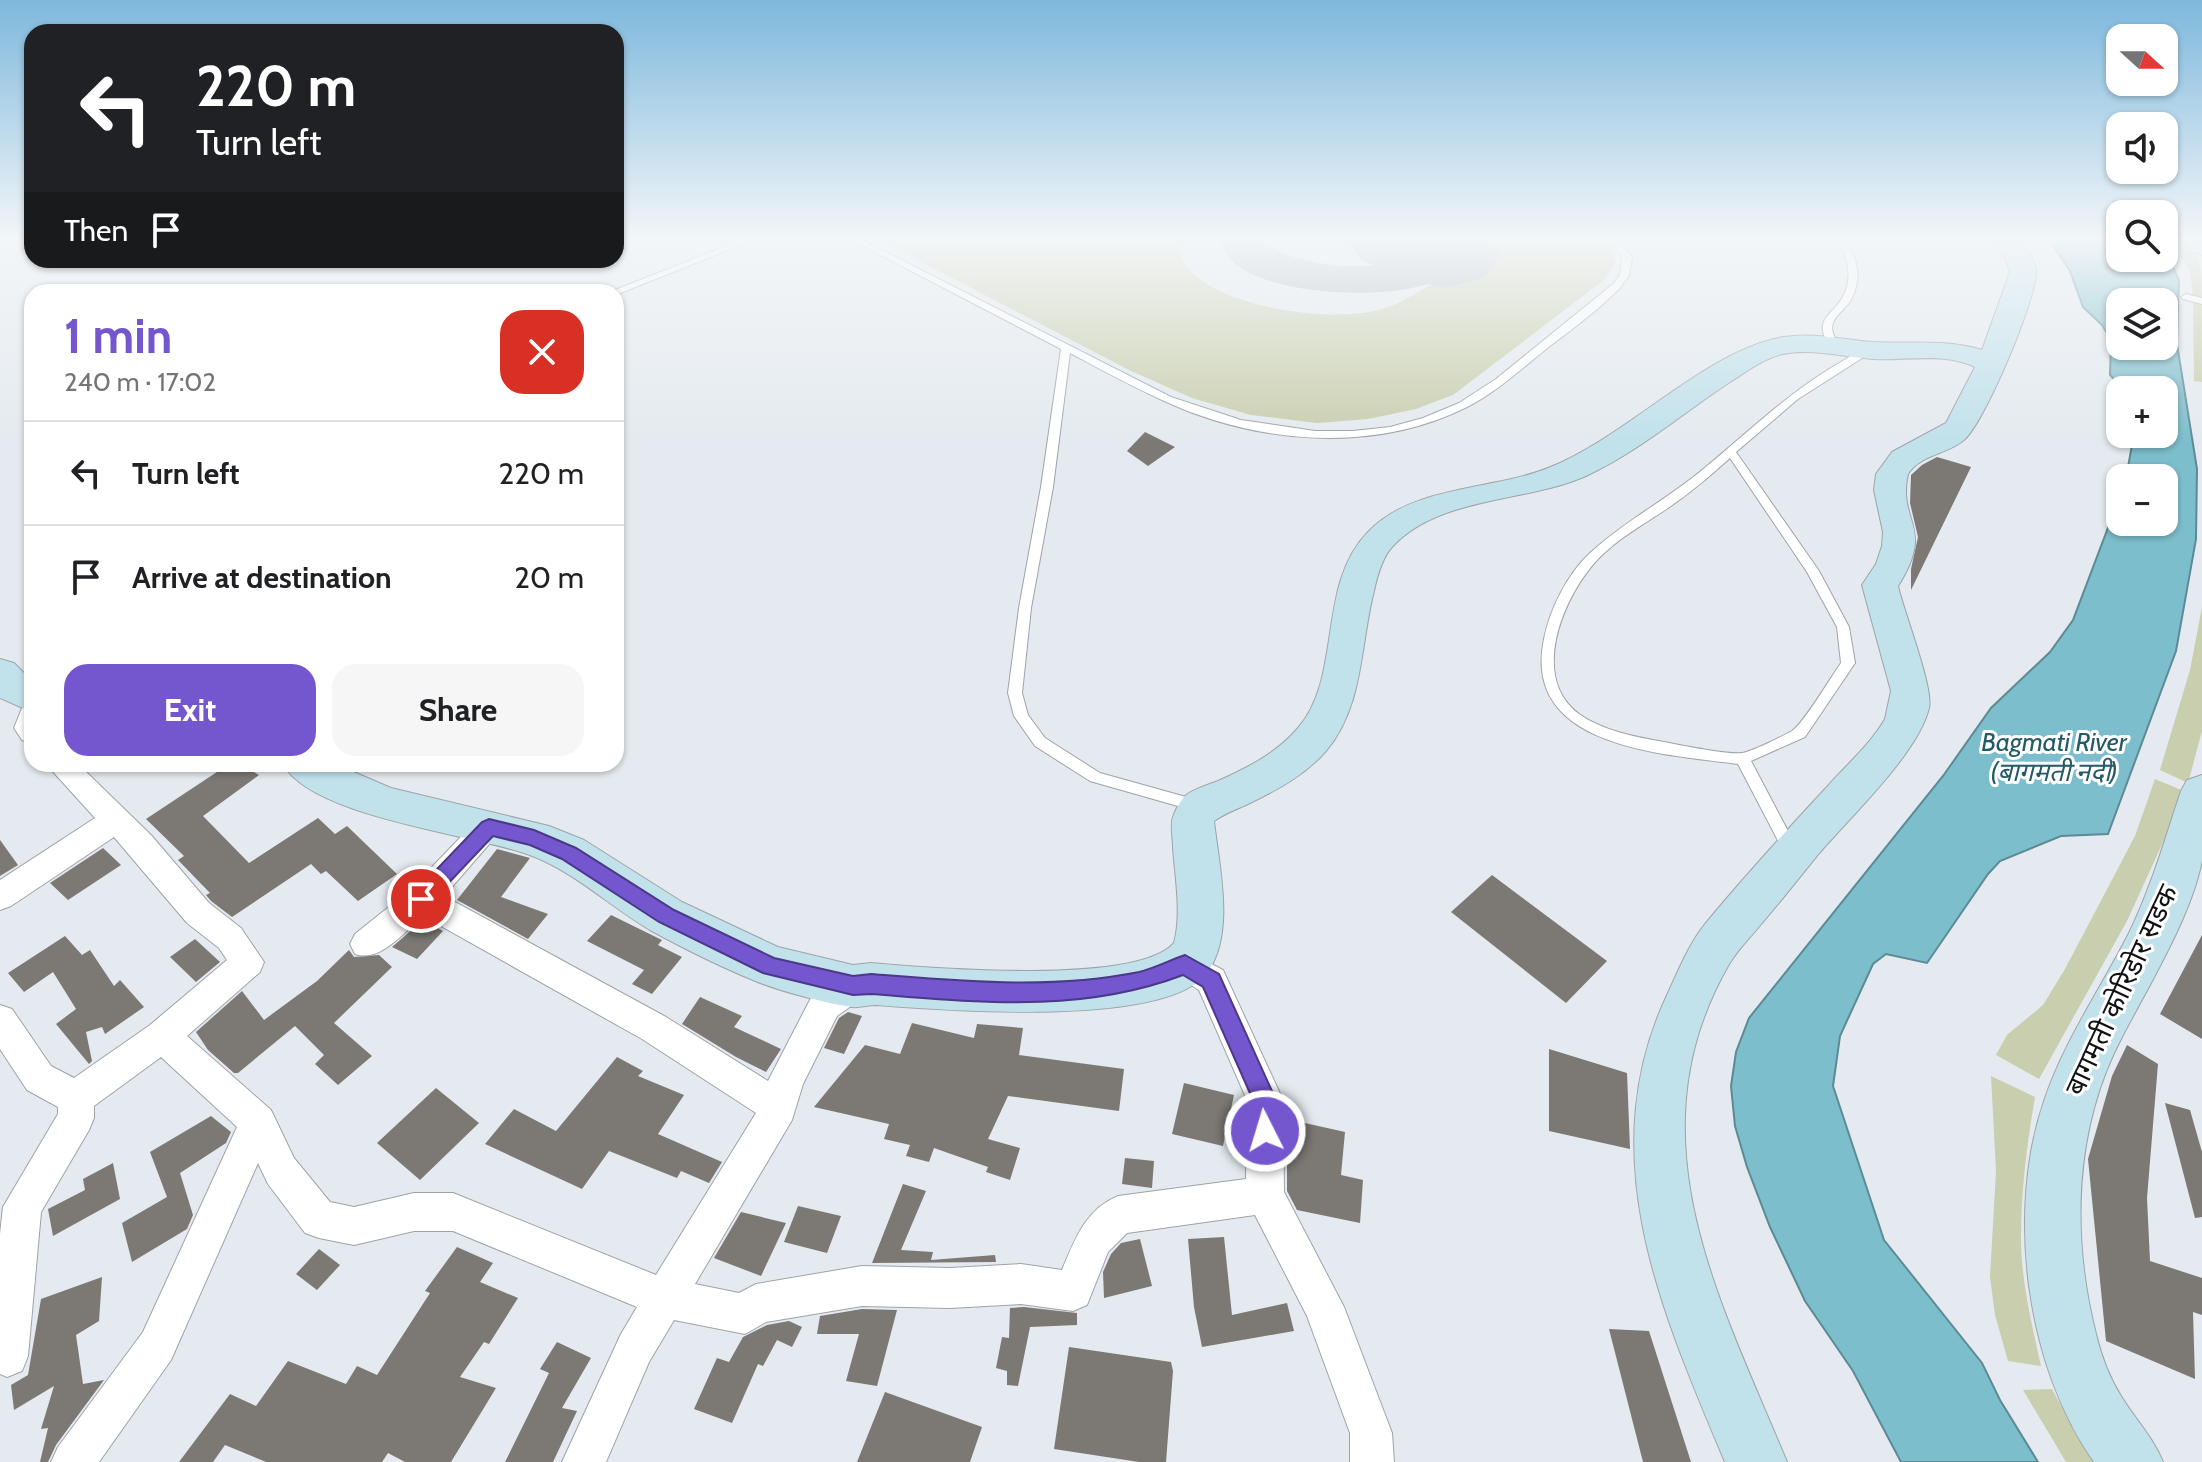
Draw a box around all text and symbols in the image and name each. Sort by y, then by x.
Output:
north arrow [2106,24,2178,96]
map controls [2106,24,2178,536]
text: 220 m [196,52,356,120]
icon: left [64,56,168,160]
button: sound [2106,112,2178,184]
text: Turn left [196,120,321,164]
button: search [2106,200,2178,272]
icon: arrive [144,208,188,252]
text: Then [64,212,128,249]
button: layers [2106,288,2178,360]
text: 1 min [64,307,172,365]
button: close [500,310,584,394]
text: 240 m · 17:02 [64,366,216,398]
button: + [2106,376,2178,448]
icon: left [64,451,108,495]
text: Turn left [132,455,240,492]
text: 220 m [499,455,584,492]
button: − [2106,464,2178,536]
icon: arrive [64,555,108,599]
text: Arrive at destination [132,559,392,596]
text: 20 m [514,559,584,596]
button: Exit [64,664,316,756]
button: Share [332,664,584,756]
water label: Bagmati River (बागमती नदी) [1981,726,2128,788]
pin [387,865,455,933]
icon: arrive [399,877,443,921]
street label: बागमती कोरिडोर सडक [2057,879,2185,1101]
position arrow [1223,1089,1307,1173]

